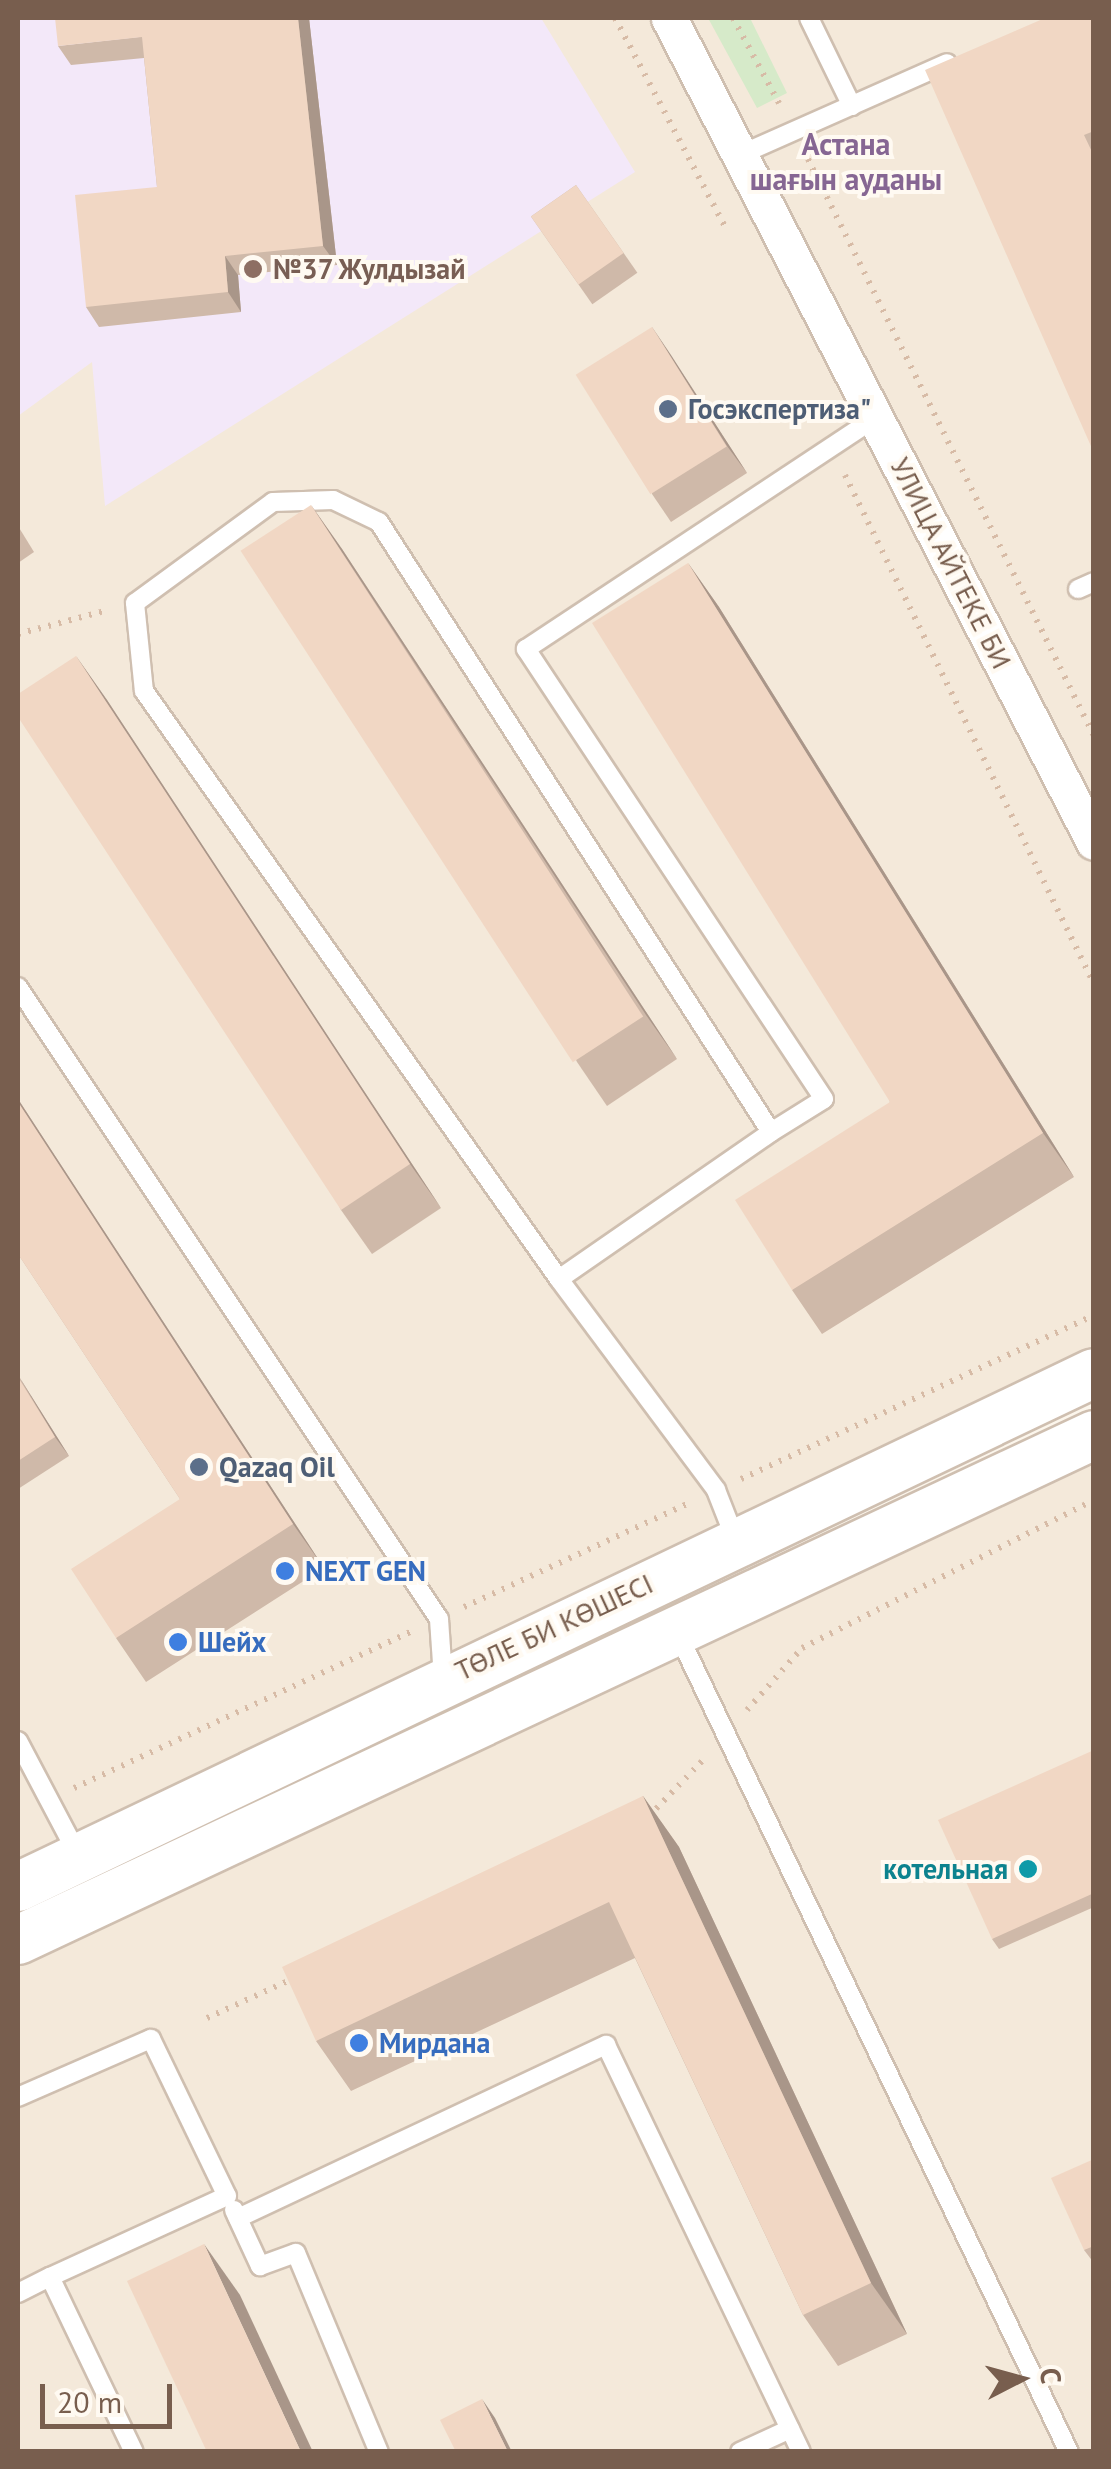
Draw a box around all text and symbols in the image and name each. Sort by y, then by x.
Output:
district label: Астана шағын ауданы [750,126,942,196]
place label: №37 Жулдызай [273,252,467,286]
marker: №37 Жулдызай [242,258,264,280]
place label: Госэкспертиза" [688,392,871,426]
marker: Госэкспертиза" [657,398,679,420]
street label: УЛИЦА АЙТЕКЕ БИ [883,451,1019,675]
place label: Qazaq Oil [219,1450,335,1484]
marker: Qazaq Oil [188,1456,210,1478]
place label: NEXT GEN [305,1554,427,1588]
marker: NEXT GEN [274,1560,296,1582]
street label: ТӨЛЕ БИ КӨШЕСІ [450,1566,658,1688]
place label: Шейх [198,1625,266,1659]
marker: Шейх [167,1631,189,1653]
place label: котельная [883,1852,1008,1886]
marker: котельная [1017,1858,1039,1880]
place label: Мирдана [379,2026,490,2060]
marker: Мирдана [348,2032,370,2054]
north arrow [971,2329,1071,2429]
scale bar [45,2364,178,2426]
text: С [1032,2366,1071,2386]
text: 20 m [57,2382,122,2421]

